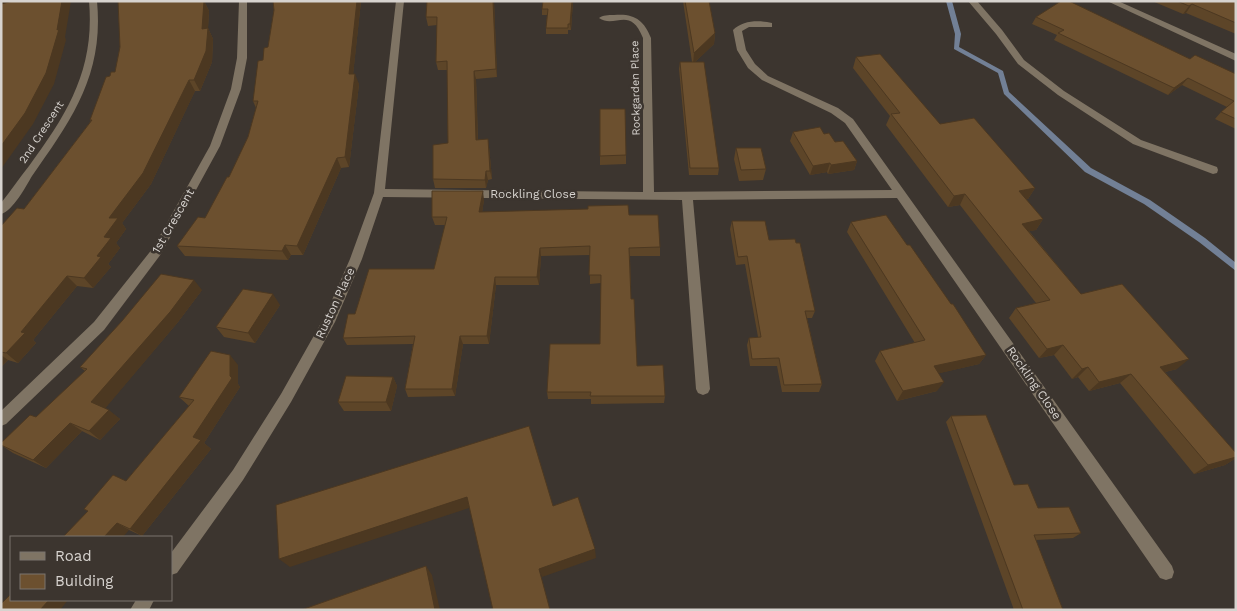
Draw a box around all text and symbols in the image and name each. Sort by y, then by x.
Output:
street label: Rockgarden Place [628,40,643,136]
street label: 2nd Crescent [16,98,67,166]
street label: 1st Crescent [149,186,197,256]
street label: Rockling Close [490,187,576,201]
street label: Ruston Place [312,265,358,341]
street label: Rockling Close [1004,344,1064,422]
legend [10,536,172,601]
text: Road [55,547,92,565]
text: Building [55,572,113,590]

